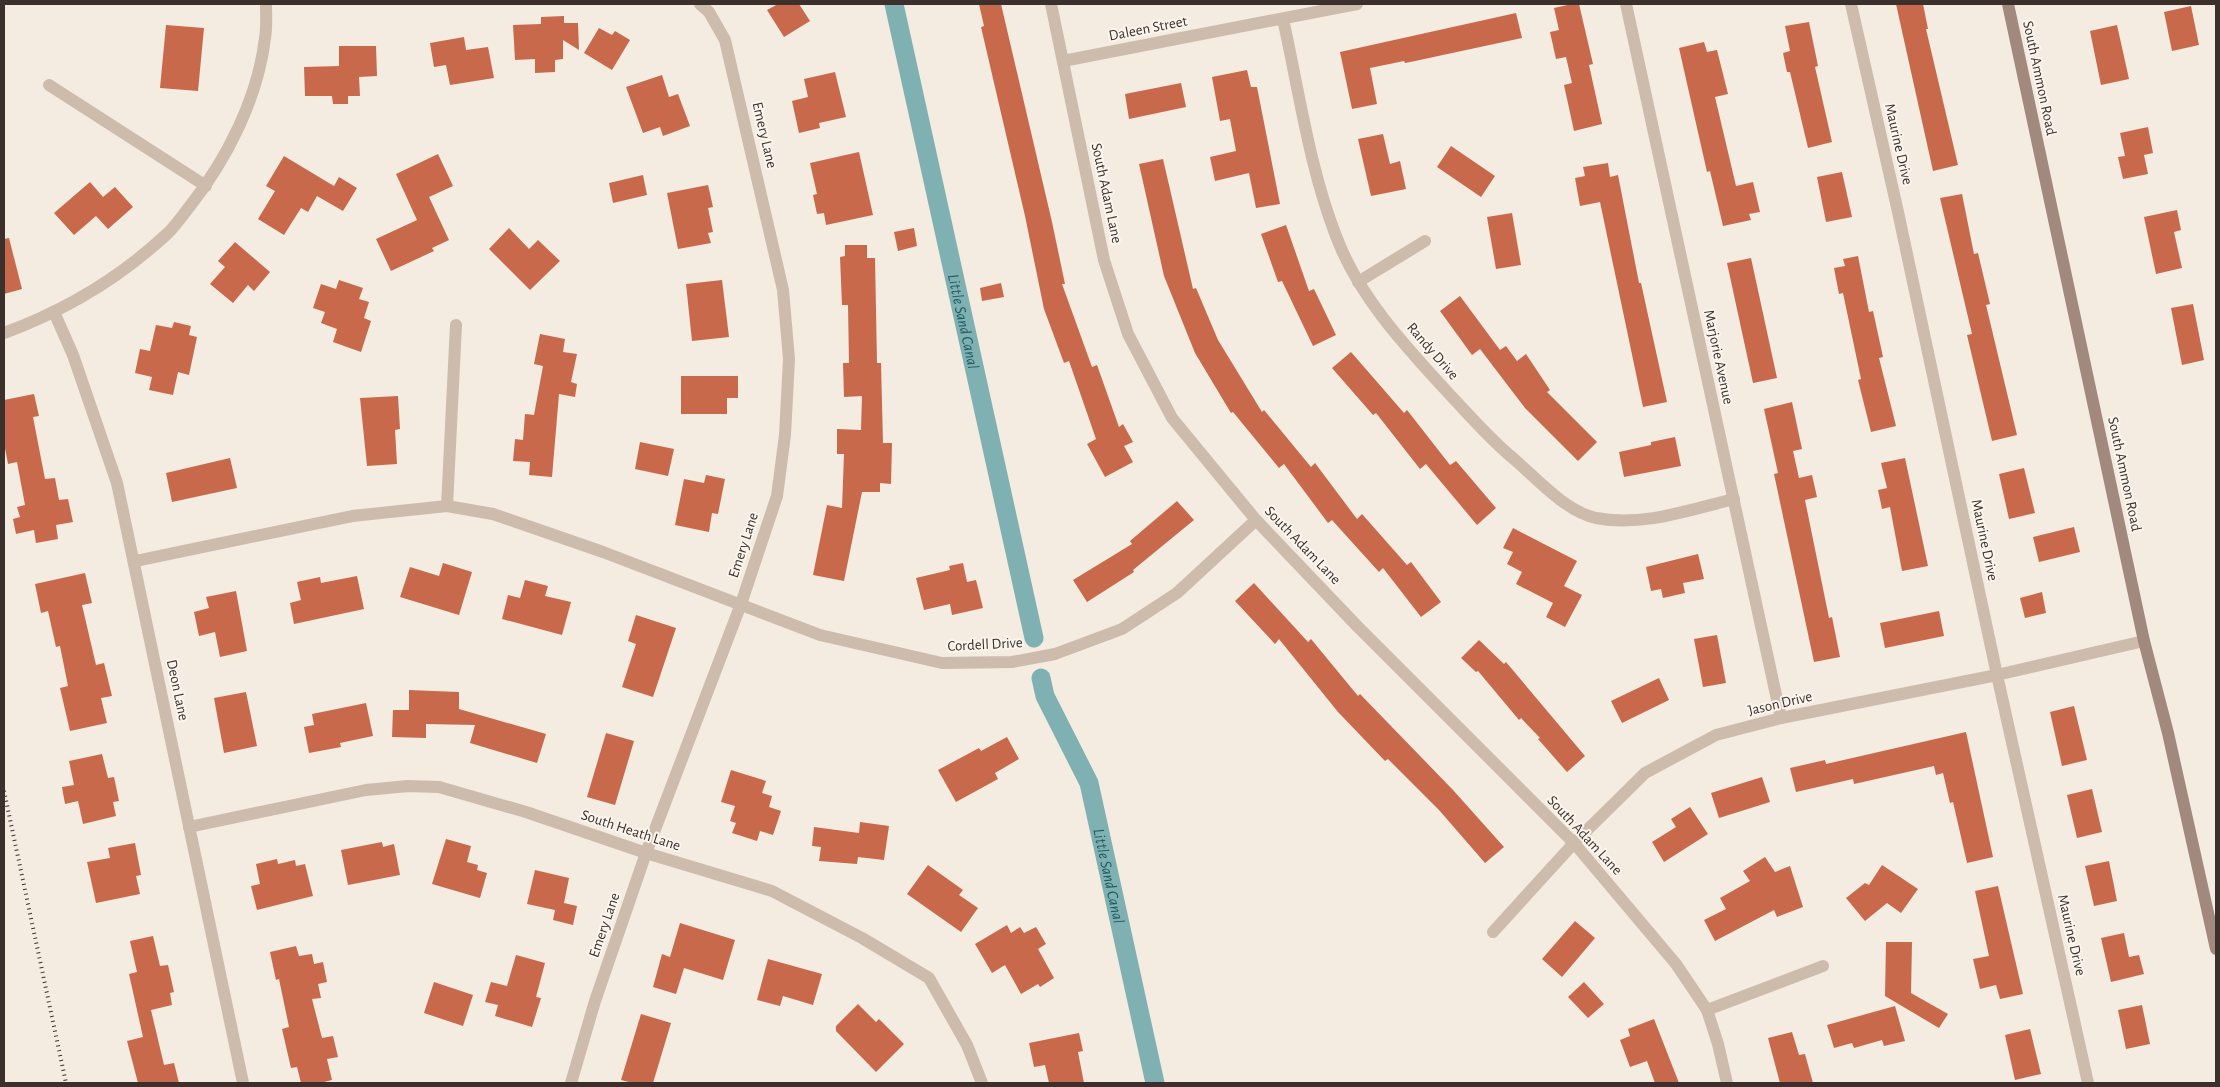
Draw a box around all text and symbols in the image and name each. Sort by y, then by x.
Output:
street label: Daleen Street [1108,13,1189,43]
street label: South Ammon Road [2020,20,2059,137]
street label: Emery Lane [750,101,779,170]
street label: Maurine Drive [1882,102,1915,186]
street label: South Adam Lane [1089,142,1124,245]
water label: Little Sand Canal [945,273,981,371]
street label: Marjorie Avenue [1701,309,1736,406]
street label: Randy Drive [1404,320,1461,383]
street label: South Ammon Road [2105,416,2144,533]
street label: Maurine Drive [1969,498,2000,582]
street label: South Adam Lane [1262,503,1344,587]
street label: Emery Lane [726,511,761,580]
street label: Cordell Drive [947,635,1023,654]
street label: Deon Lane [164,658,191,722]
street label: Jason Drive [1747,689,1814,718]
street label: South Adam Lane [1544,793,1625,878]
street label: South Heath Lane [579,807,682,854]
water label: Little Sand Canal [1090,827,1127,925]
street label: Emery Lane [586,891,623,960]
street label: Maurine Drive [2055,893,2088,977]

